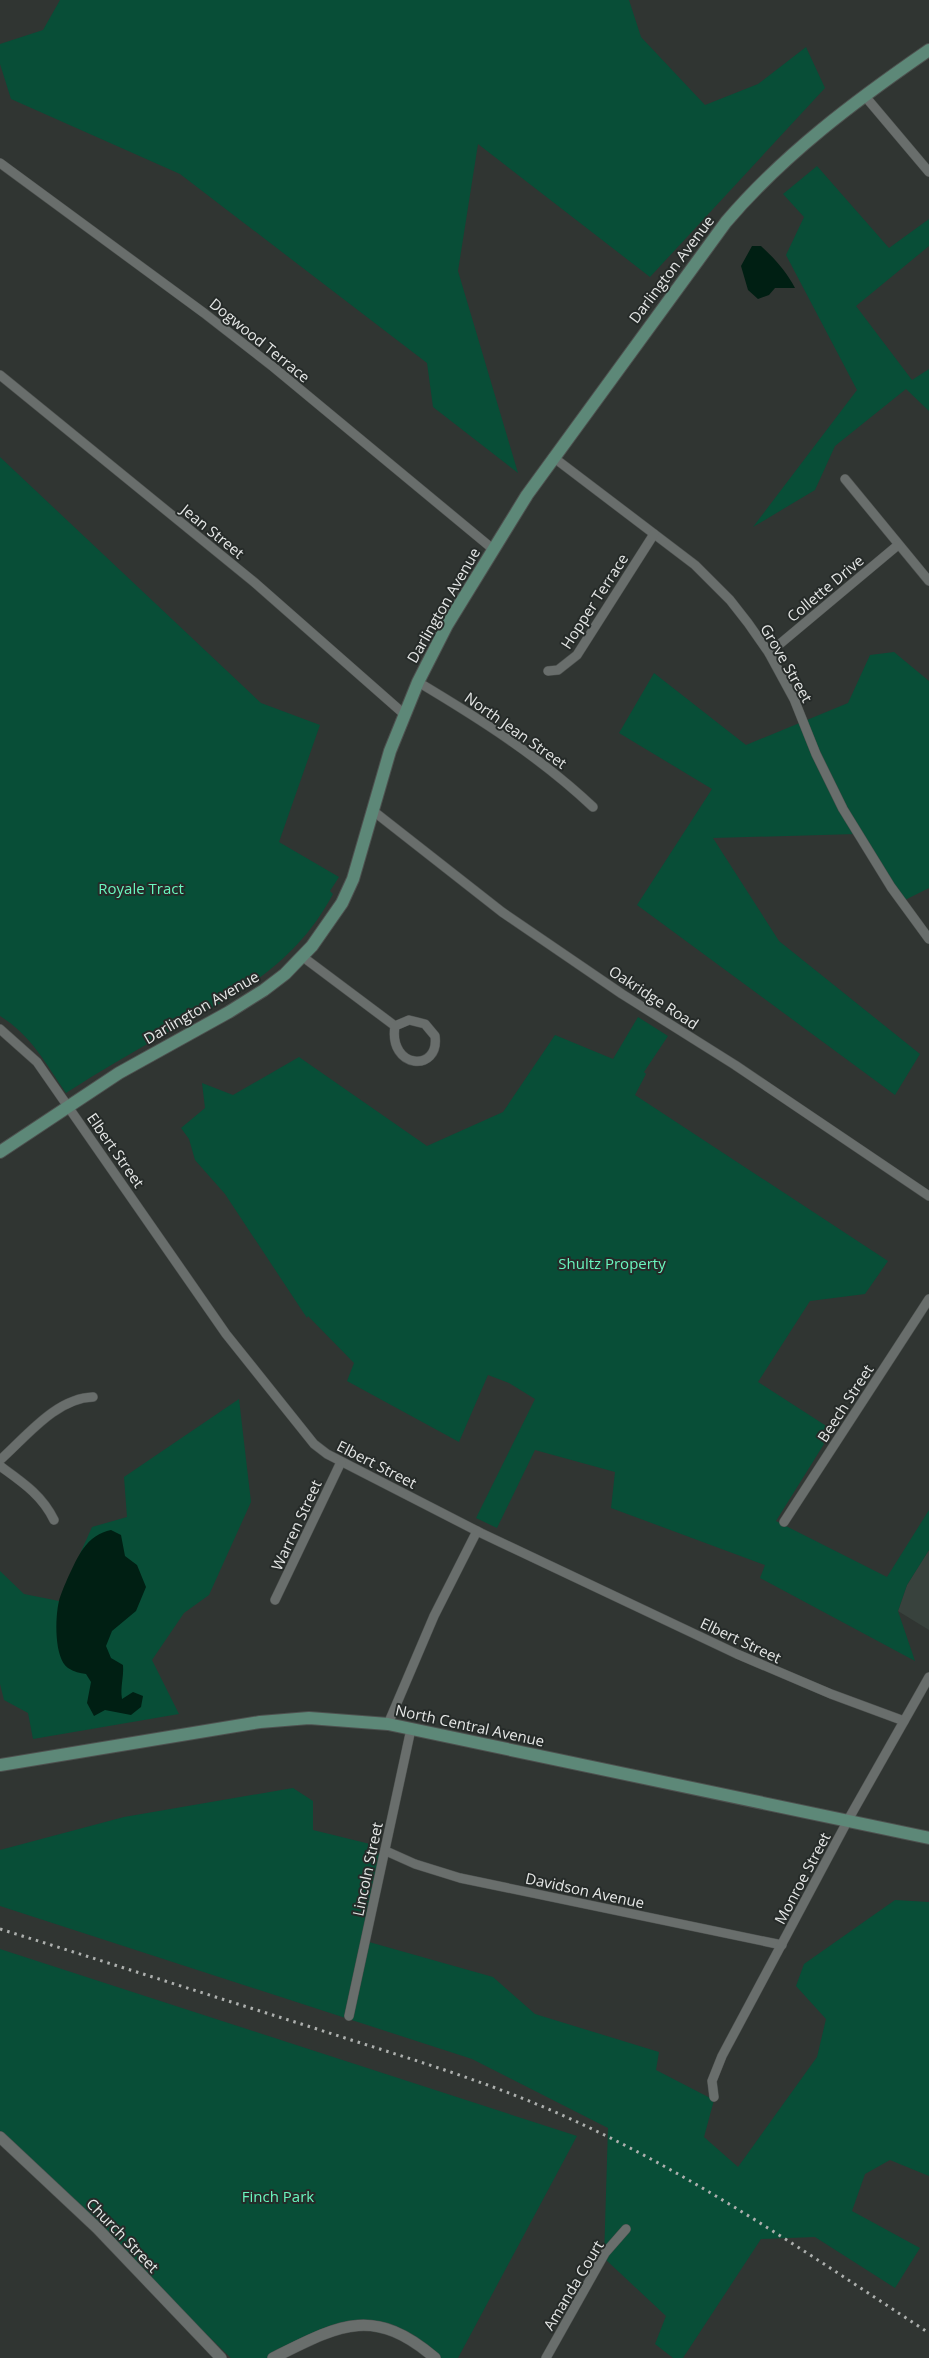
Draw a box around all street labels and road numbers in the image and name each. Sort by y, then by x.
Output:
street label: Darlington Avenue [624,211,718,327]
street label: Dogwood Terrace [206,293,314,387]
street label: Jean Street [176,498,249,563]
street label: Darlington Avenue [402,544,484,666]
street label: Hopper Terrace [556,550,632,652]
street label: Collette Drive [782,550,868,626]
street label: Grove Street [756,620,818,706]
street label: North Jean Street [461,687,571,773]
street label: Oakridge Road [605,960,703,1034]
street label: Darlington Avenue [140,966,262,1048]
street label: Elbert Street [83,1109,149,1191]
street label: Beech Street [812,1360,878,1446]
street label: Elbert Street [334,1435,420,1493]
street label: Warren Street [266,1476,326,1574]
street label: Elbert Street [697,1613,785,1667]
street label: North Central Avenue [394,1699,546,1751]
street label: Lincoln Street [347,1820,387,1918]
street label: Monroe Street [769,1829,835,1927]
street label: Davidson Avenue [524,1868,646,1912]
street label: Church Street [82,2193,164,2277]
street label: Amanda Court [538,2236,608,2334]

